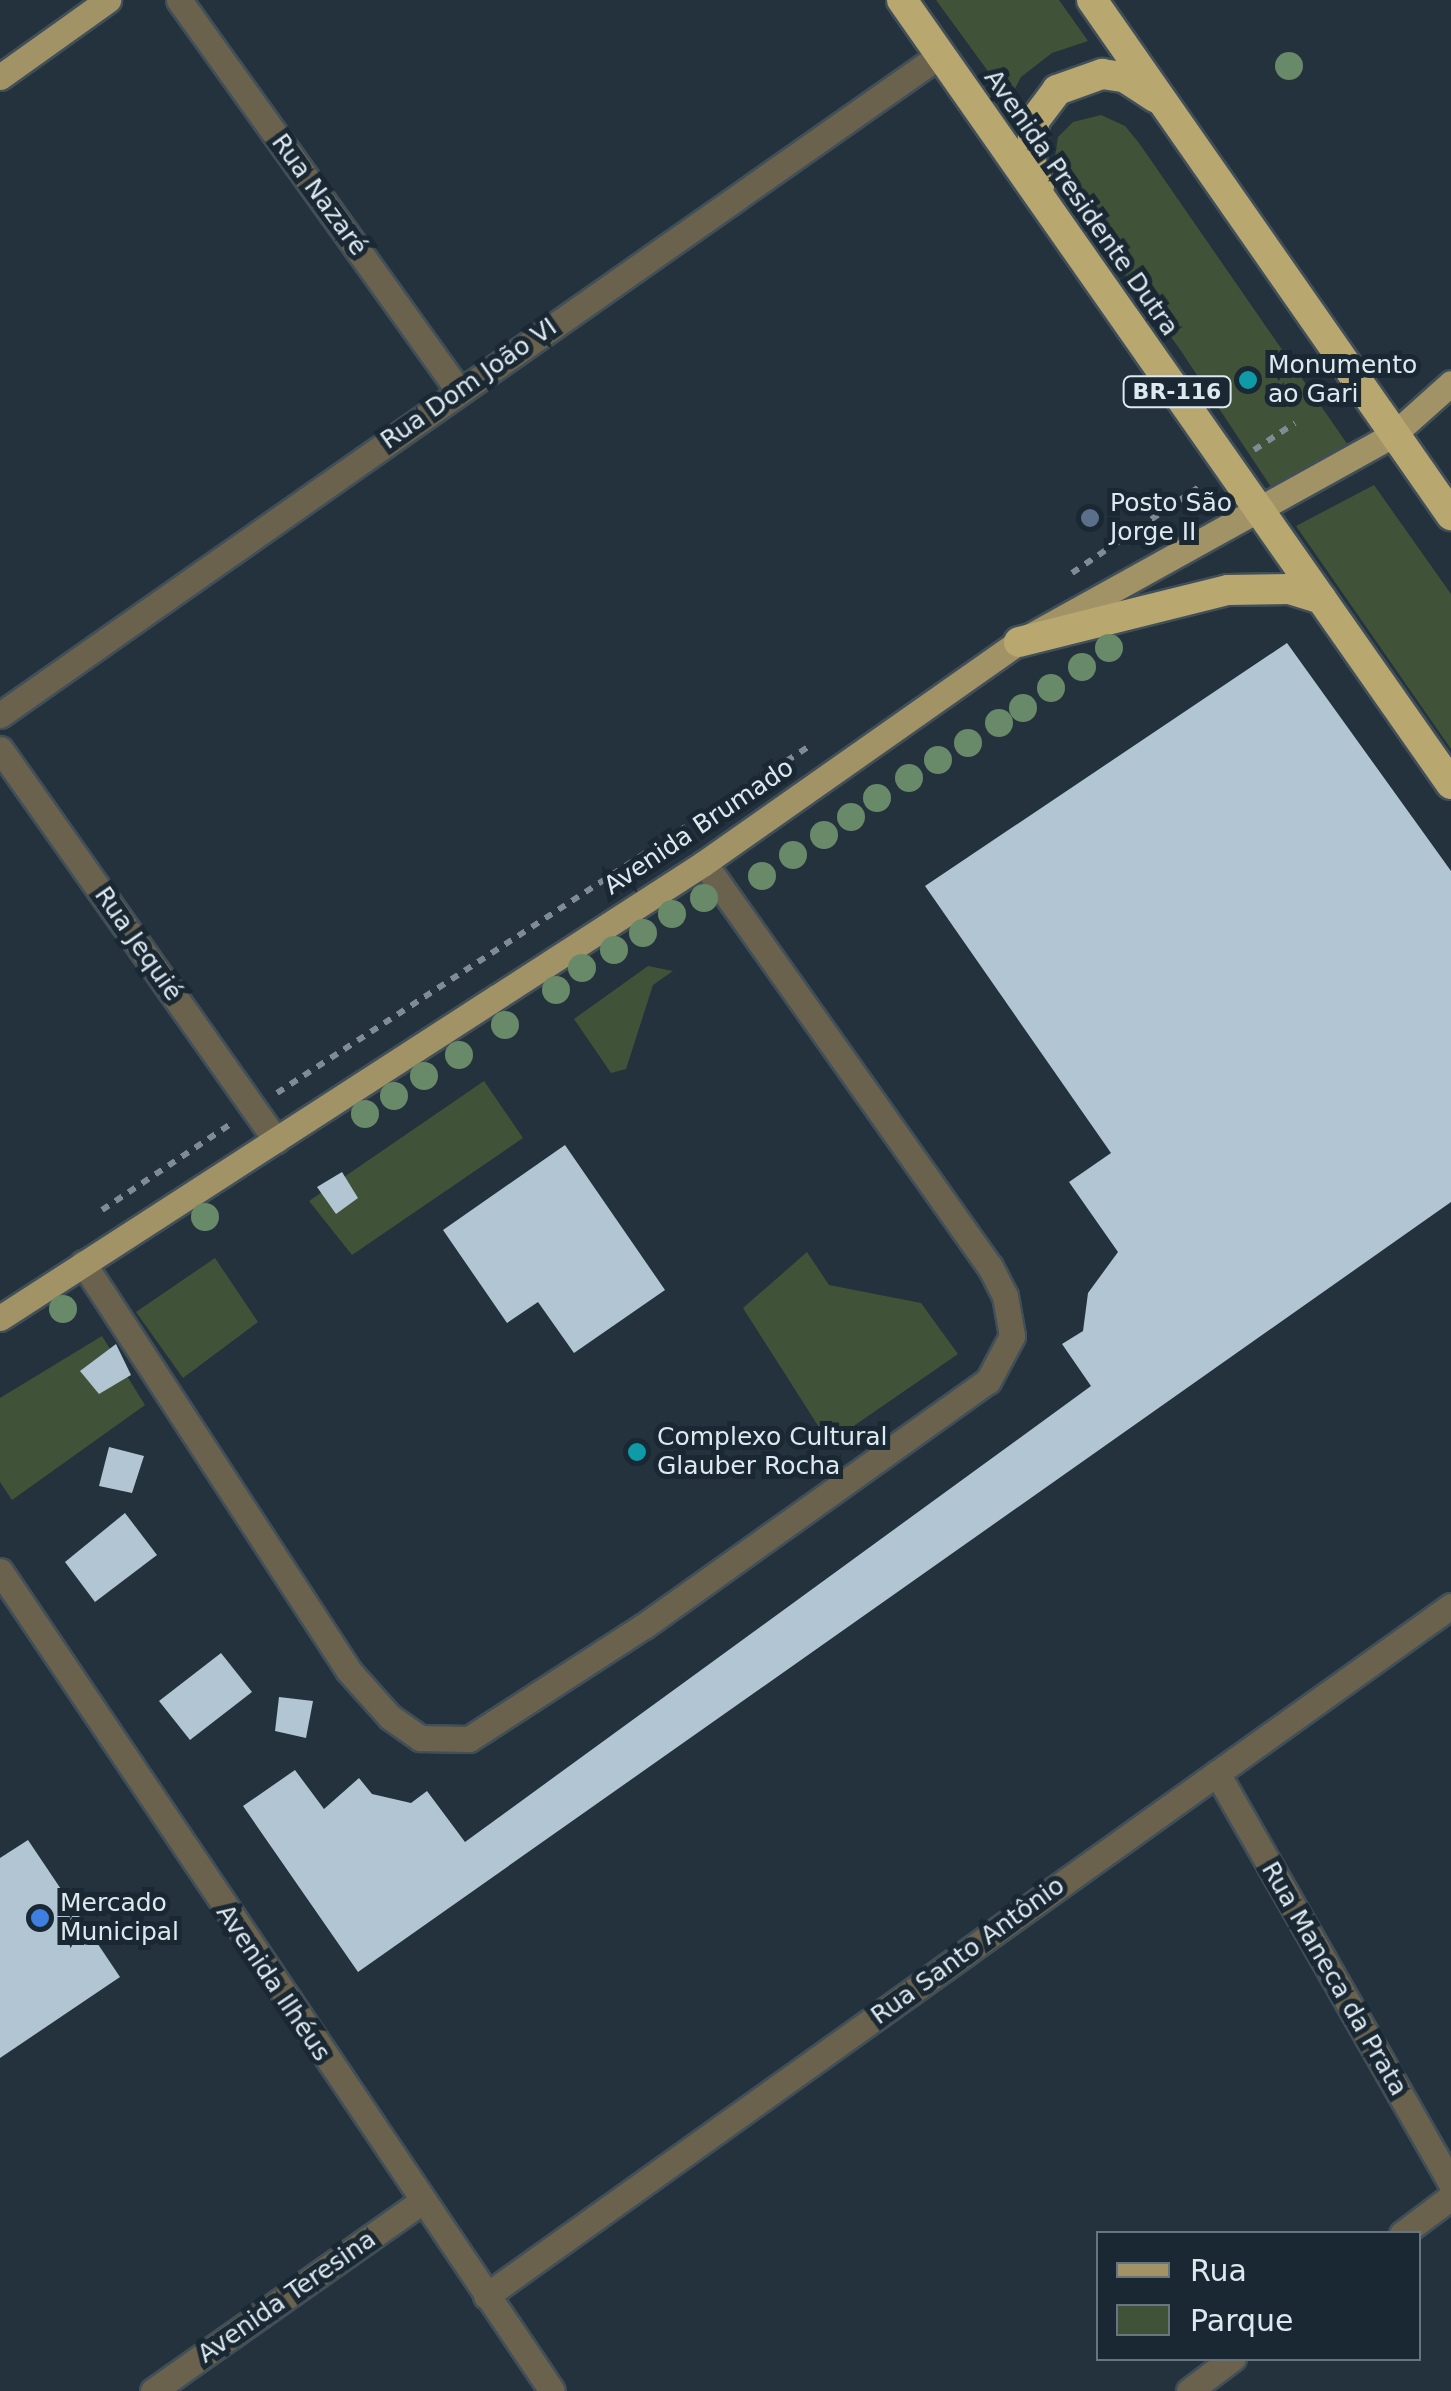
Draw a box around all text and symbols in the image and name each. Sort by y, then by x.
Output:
street label: Avenida Presidente Dutra [977,64,1185,342]
street label: Rua Nazaré [265,128,373,262]
street label: Rua Dom João VI [375,312,563,456]
place label: Monumento ao Gari [1268,351,1417,410]
marker: Monumento ao Gari [1237,369,1259,391]
road number: BR-116 [1122,375,1232,409]
place label: Posto São Jorge II [1110,489,1232,548]
marker: Posto São Jorge II [1079,507,1101,529]
street label: Avenida Brumado [599,753,799,901]
street label: Rua Jequié [88,881,188,1007]
place label: Complexo Cultural Glauber Rocha [657,1423,888,1482]
marker: Complexo Cultural Glauber Rocha [626,1441,648,1463]
street label: Rua Maneca da Prata [1255,1857,1413,2101]
street label: Rua Santo Antônio [866,1871,1070,2031]
place label: Mercado Municipal [60,1889,179,1948]
street label: Avenida Ilhéus [210,1899,336,2067]
marker: Mercado Municipal [29,1907,51,1929]
street label: Avenida Teresina [192,2224,382,2370]
legend [1096,2231,1421,2361]
text: Rua [1190,2253,1247,2288]
text: Parque [1190,2303,1293,2338]

